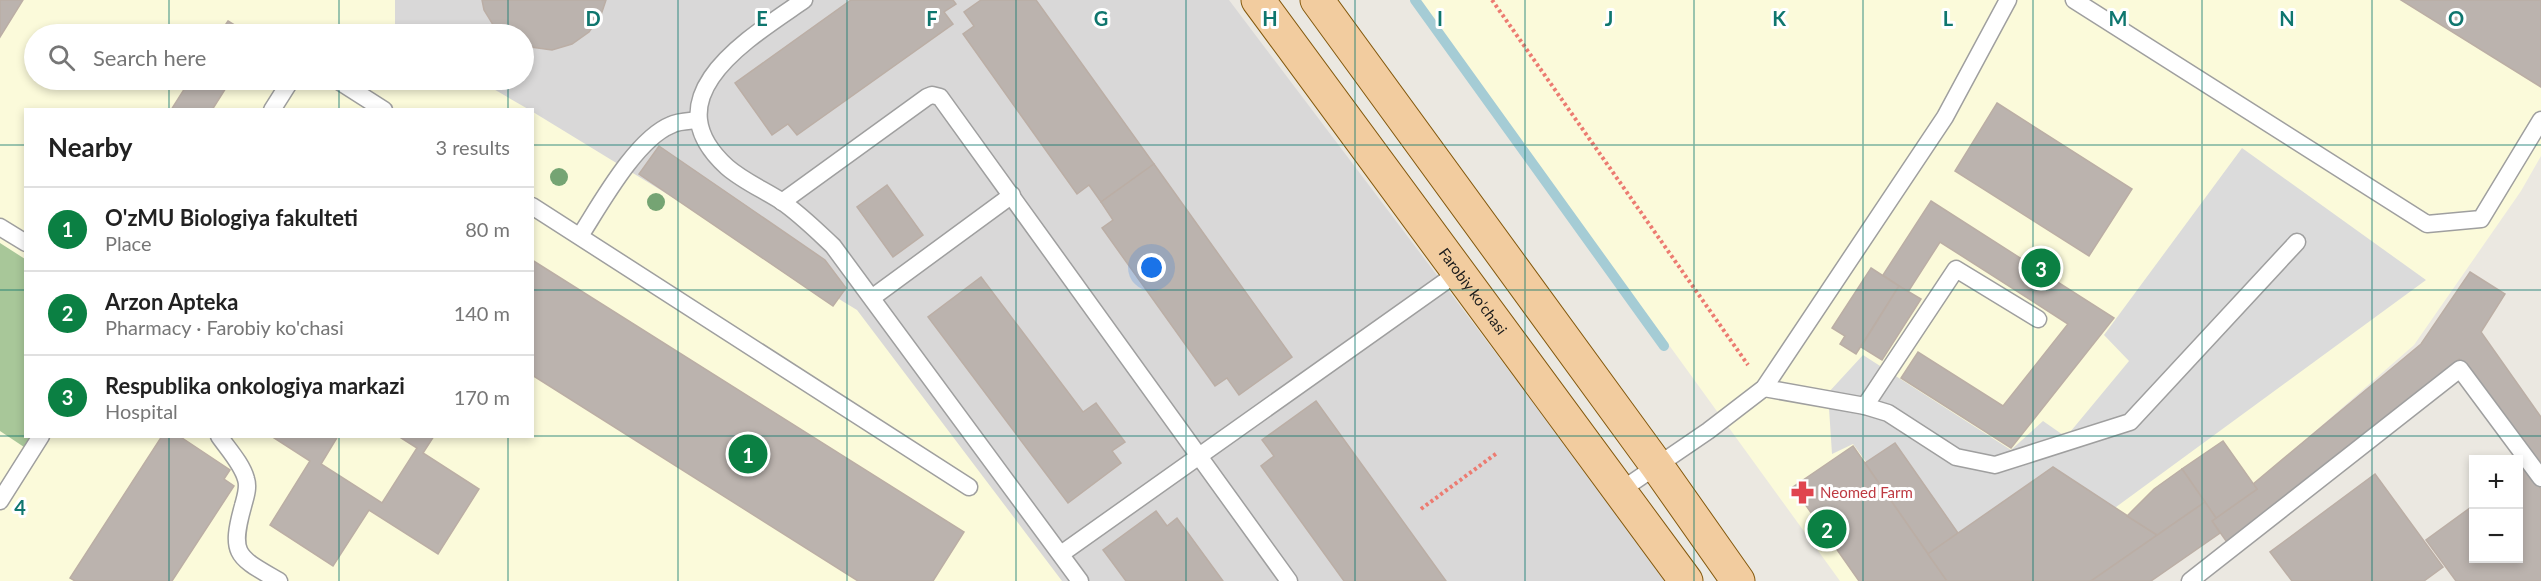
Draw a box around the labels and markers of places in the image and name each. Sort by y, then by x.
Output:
pin: 3 [2022,246,2060,290]
pin: 1 [728,432,768,476]
pharmacy icon: Neomed Farm [1789,480,1815,506]
place label: Neomed Farm [1820,483,1913,501]
pin: 2 [1808,506,1846,552]

